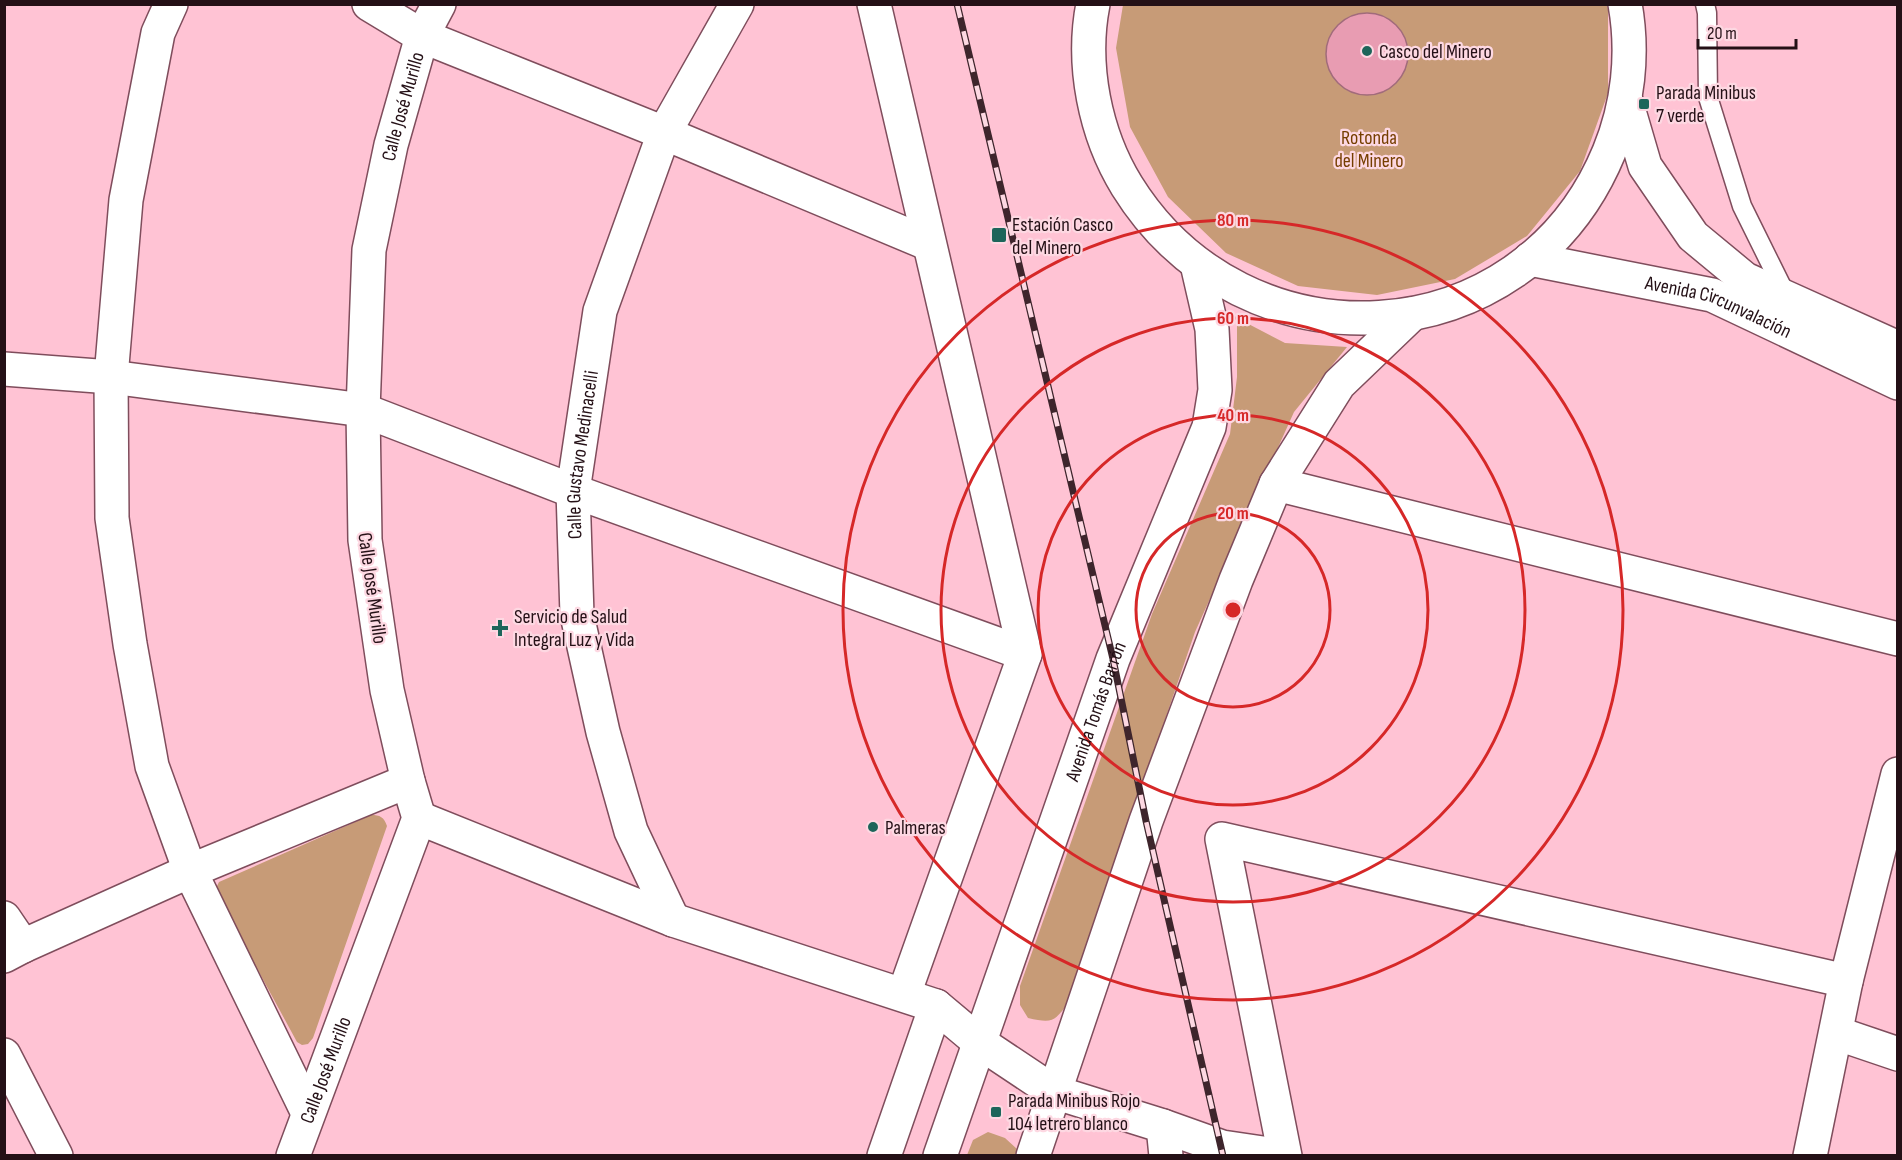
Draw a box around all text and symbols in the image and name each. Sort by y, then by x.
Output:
scale bar [1698,12,1796,50]
text: 20 m [1707,23,1737,44]
place label: Casco del Minero [1379,40,1492,64]
marker: Casco del Minero [1360,44,1374,58]
street label: Calle José Murillo [377,49,430,163]
place label: Parada Minibus 7 verde [1656,81,1756,128]
marker: Parada Minibus 7 verde [1637,97,1651,111]
park label: Rotonda del Minero [1334,126,1404,173]
text: 80 m [1217,210,1249,231]
place label: Estación Casco del Minero [1012,213,1113,260]
marker: Estación Casco del Minero [990,226,1008,244]
street label: Avenida Circunvalación [1642,271,1795,344]
text: 60 m [1217,308,1249,329]
street label: Calle Gustavo Medinacelli [562,369,604,539]
text: 40 m [1217,405,1249,426]
text: 20 m [1217,503,1249,524]
street label: Calle José Murillo [352,531,392,645]
centre of rings [1223,600,1243,620]
place label: Servicio de Salud Integral Luz y Vida [514,605,635,652]
marker: Servicio de Salud Integral Luz y Vida [491,619,509,637]
street label: Avenida Tomás Barrón [1060,638,1132,785]
place label: Palmeras [885,816,946,840]
marker: Palmeras [866,820,880,834]
street label: Calle José Murillo [295,1013,357,1127]
place label: Parada Minibus Rojo 104 letrero blanco [1008,1089,1140,1136]
marker: Parada Minibus Rojo 104 letrero blanco [989,1105,1003,1119]

